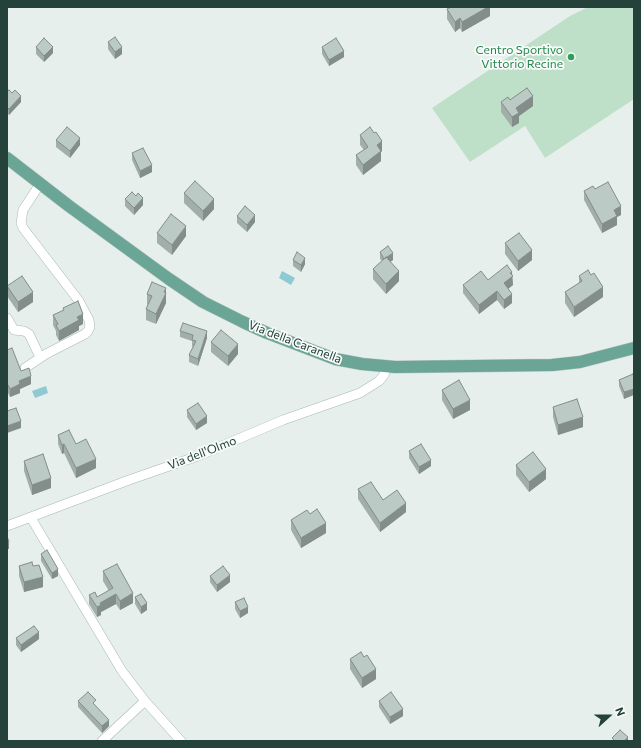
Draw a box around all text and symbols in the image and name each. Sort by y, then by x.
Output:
place label: Centro Sportivo Vittorio Recine [475,43,563,71]
marker: Centro Sportivo Vittorio Recine [566,52,576,62]
street label: Via della Caranella [246,318,344,366]
street label: Via dell'Olmo [166,433,238,473]
north arrow [589,696,629,736]
text: N [613,705,628,718]

